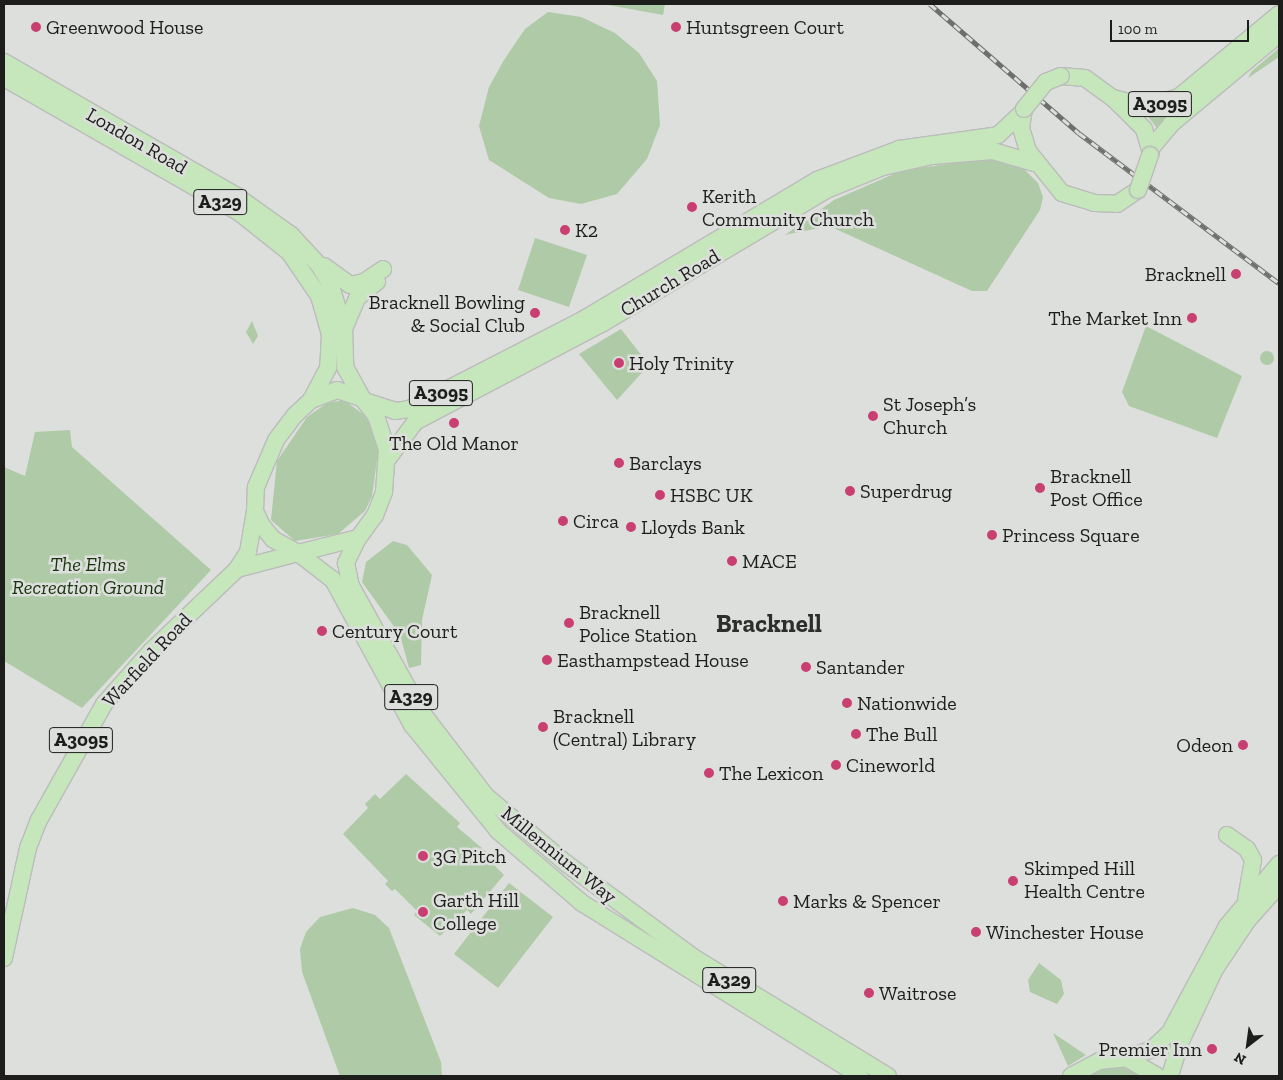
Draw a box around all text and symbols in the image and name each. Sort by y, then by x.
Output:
scale bar [1113,10,1252,42]
place label: Greenwood House [46,15,204,39]
place label: Huntsgreen Court [686,15,844,39]
text: 100 m [1118,20,1157,38]
marker: Greenwood House [30,21,42,33]
marker: Huntsgreen Court [670,21,682,33]
road number: A3095 [1128,88,1192,120]
street label: London Road [82,102,192,180]
place label: Kerith Community Church [702,184,874,231]
road number: A329 [192,186,248,218]
marker: Kerith Community Church [686,201,698,213]
place label: K2 [575,218,598,242]
marker: K2 [559,224,571,236]
street label: Church Road [616,244,724,322]
place label: Bracknell [1145,262,1226,286]
marker: Bracknell [1230,268,1242,280]
place label: Bracknell Bowling & Social Club [369,290,525,337]
place label: The Market Inn [1048,306,1182,330]
marker: Bracknell Bowling & Social Club [529,307,541,319]
marker: The Market Inn [1186,312,1198,324]
place label: Holy Trinity [629,351,735,375]
marker: Holy Trinity [613,357,625,369]
road number: A3095 [408,376,474,409]
place label: St Joseph’s Church [883,392,977,439]
marker: St Joseph’s Church [867,410,879,422]
marker: The Old Manor [448,417,460,429]
place label: The Old Manor [389,431,519,455]
place label: Barclays [629,451,702,475]
marker: Barclays [613,457,625,469]
place label: Bracknell Post Office [1050,464,1143,511]
place label: Superdrug [860,479,952,503]
marker: Bracknell Post Office [1034,482,1046,494]
place label: HSBC UK [670,483,752,507]
marker: Superdrug [844,485,856,497]
marker: HSBC UK [654,489,666,501]
place label: Circa [573,509,619,533]
marker: Circa [557,515,569,527]
place label: Lloyds Bank [641,515,745,539]
marker: Lloyds Bank [625,521,637,533]
place label: Princess Square [1002,523,1140,547]
marker: Princess Square [986,529,998,541]
place label: MACE [742,549,797,573]
park label: The Elms Recreation Ground [12,553,164,600]
marker: MACE [726,555,738,567]
place label: Bracknell Police Station [579,600,697,647]
street label: Warfield Road [97,608,197,712]
district label: Bracknell [716,608,822,638]
marker: Bracknell Police Station [563,617,575,629]
place label: Century Court [332,619,458,643]
marker: Century Court [316,625,328,637]
place label: Easthampstead House [557,648,749,672]
marker: Easthampstead House [541,654,553,666]
place label: Santander [816,655,905,679]
marker: Santander [800,661,812,673]
road number: A329 [384,680,438,714]
place label: Nationwide [857,691,957,715]
marker: Nationwide [841,697,853,709]
place label: Bracknell (Central) Library [553,704,696,751]
marker: Bracknell (Central) Library [537,721,549,733]
place label: The Bull [866,722,937,746]
road number: A3095 [48,724,114,756]
marker: The Bull [850,728,862,740]
place label: Odeon [1176,733,1233,757]
marker: Odeon [1237,739,1249,751]
place label: Cineworld [846,753,935,777]
marker: Cineworld [830,759,842,771]
place label: The Lexicon [719,761,823,785]
marker: The Lexicon [703,767,715,779]
street label: Millennium Way [496,801,622,909]
place label: 3G Pitch [433,844,506,868]
marker: 3G Pitch [417,850,429,862]
place label: Skimped Hill Health Centre [1024,857,1145,904]
marker: Skimped Hill Health Centre [1006,874,1020,888]
place label: Garth Hill College [433,888,519,935]
place label: Marks & Spencer [793,889,941,913]
marker: Marks & Spencer [777,895,789,907]
marker: Garth Hill College [417,906,429,918]
place label: Winchester House [986,920,1144,944]
marker: Winchester House [970,926,982,938]
road number: A329 [702,964,756,996]
place label: Waitrose [879,981,956,1005]
marker: Waitrose [863,987,875,999]
north arrow [1223,1020,1273,1070]
place label: Premier Inn [1098,1037,1202,1061]
marker: Premier Inn [1206,1043,1218,1055]
text: N [1231,1048,1249,1068]

